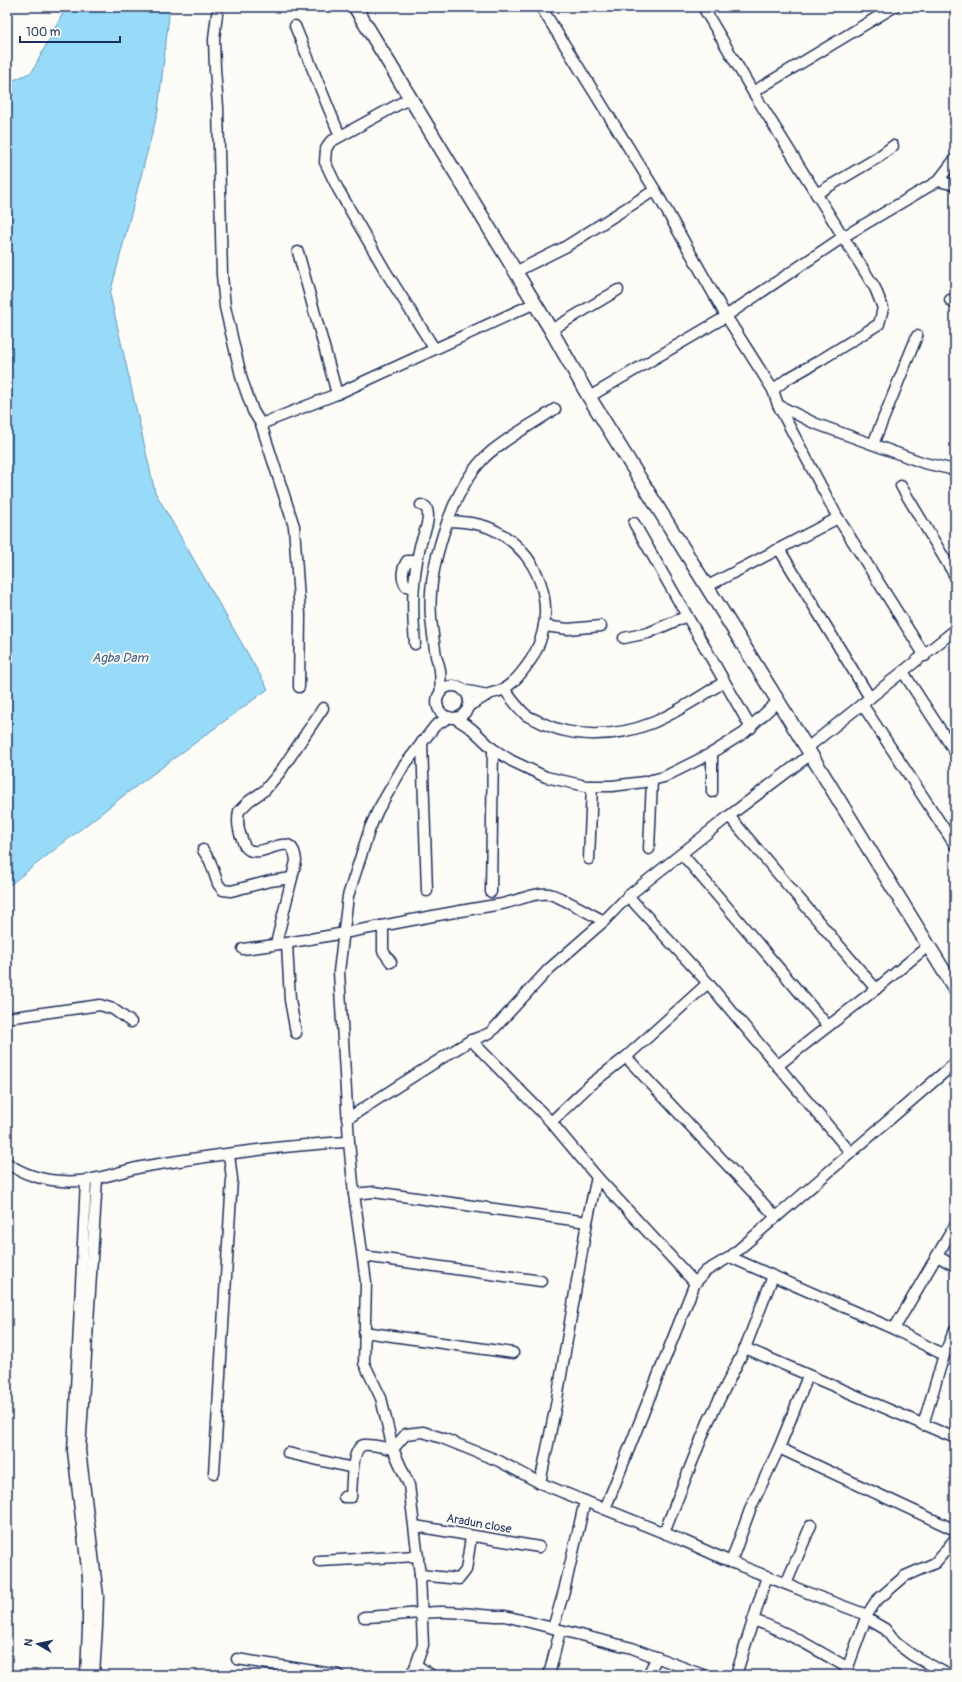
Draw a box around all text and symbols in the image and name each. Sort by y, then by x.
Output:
scale bar [20,18,120,44]
text: 100 m [26,25,61,40]
water label: Agba Dam [92,650,149,666]
street label: Aradun close [445,1511,513,1537]
north arrow [18,1624,58,1664]
text: N [22,1637,36,1647]

